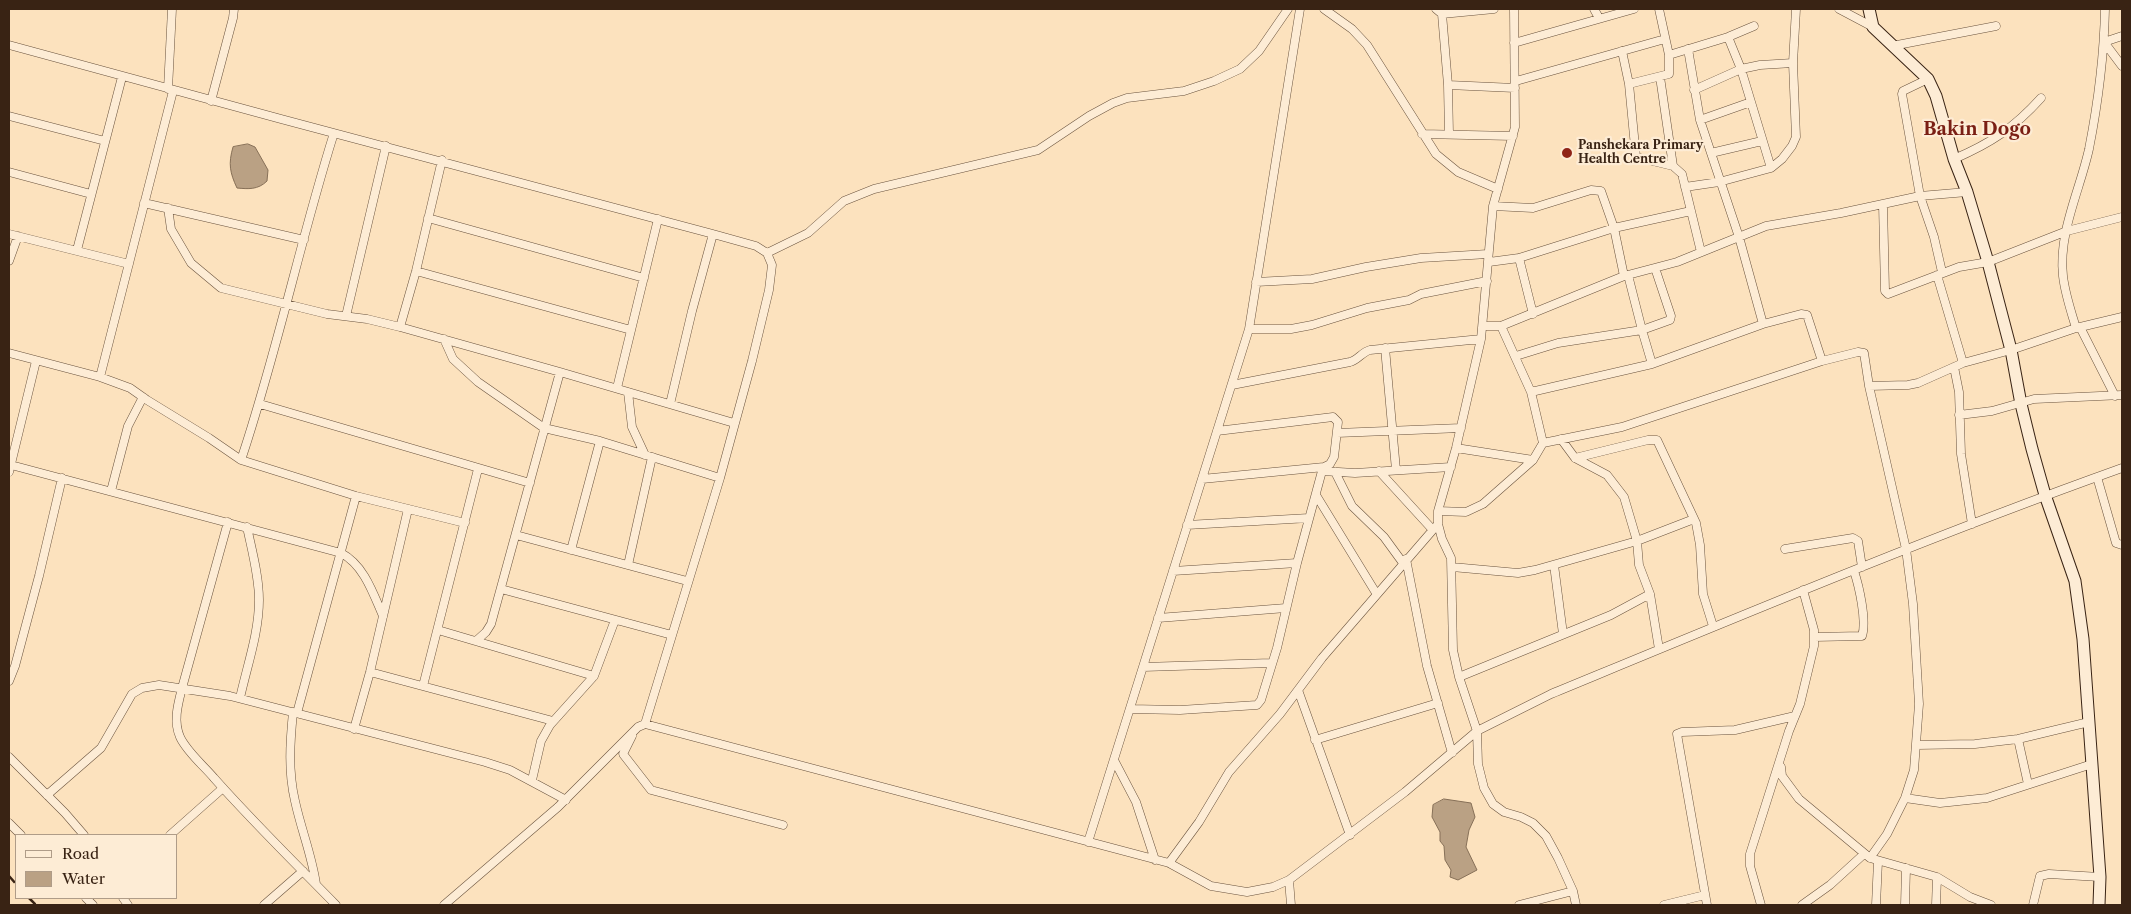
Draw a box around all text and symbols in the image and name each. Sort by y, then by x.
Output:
district label: Bakin Dogo [1923,119,2031,141]
place label: Panshekara Primary Health Centre [1578,139,1703,167]
marker: Panshekara Primary Health Centre [1560,146,1574,160]
legend [15,834,178,899]
text: Road [62,844,99,863]
text: Water [62,869,105,888]

